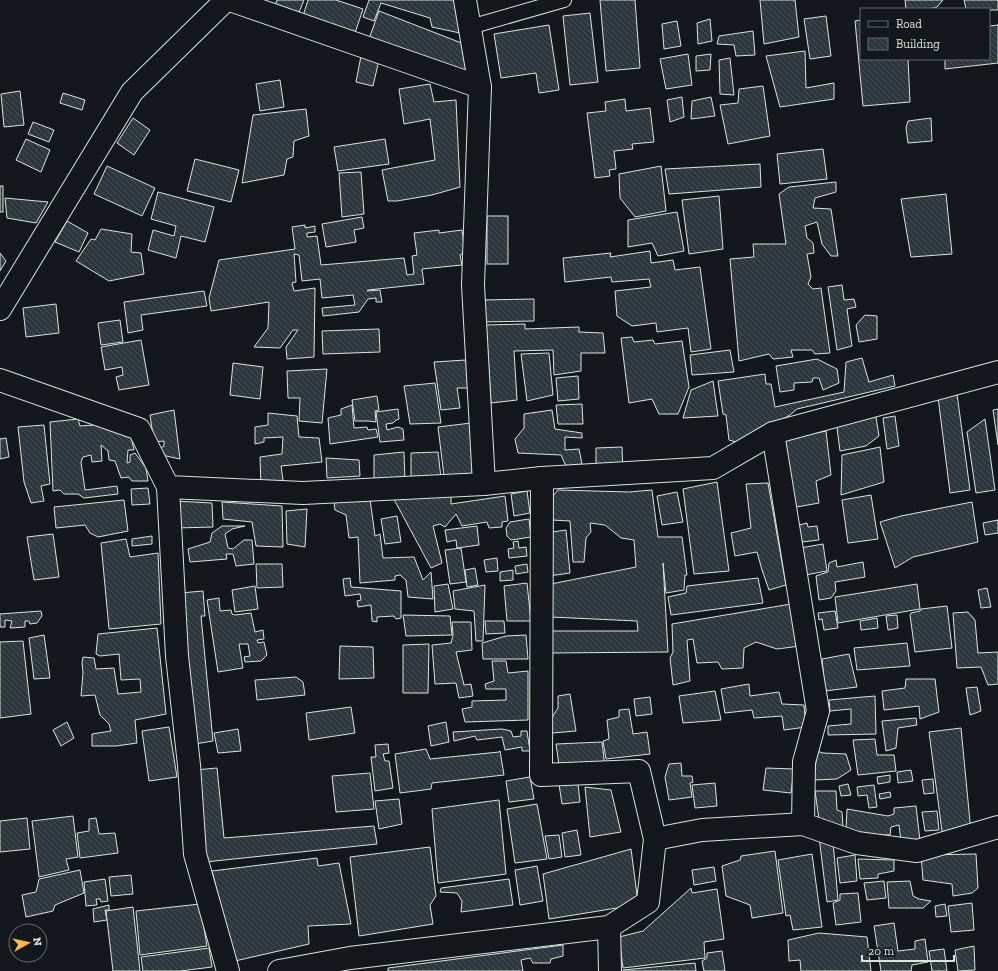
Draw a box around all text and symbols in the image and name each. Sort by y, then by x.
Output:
legend [860,8,990,60]
text: Road [896,17,922,31]
text: Building [896,37,940,51]
north arrow [8,923,48,963]
text: N [30,937,45,947]
scale bar [862,937,954,963]
text: 20 m [868,944,895,958]

